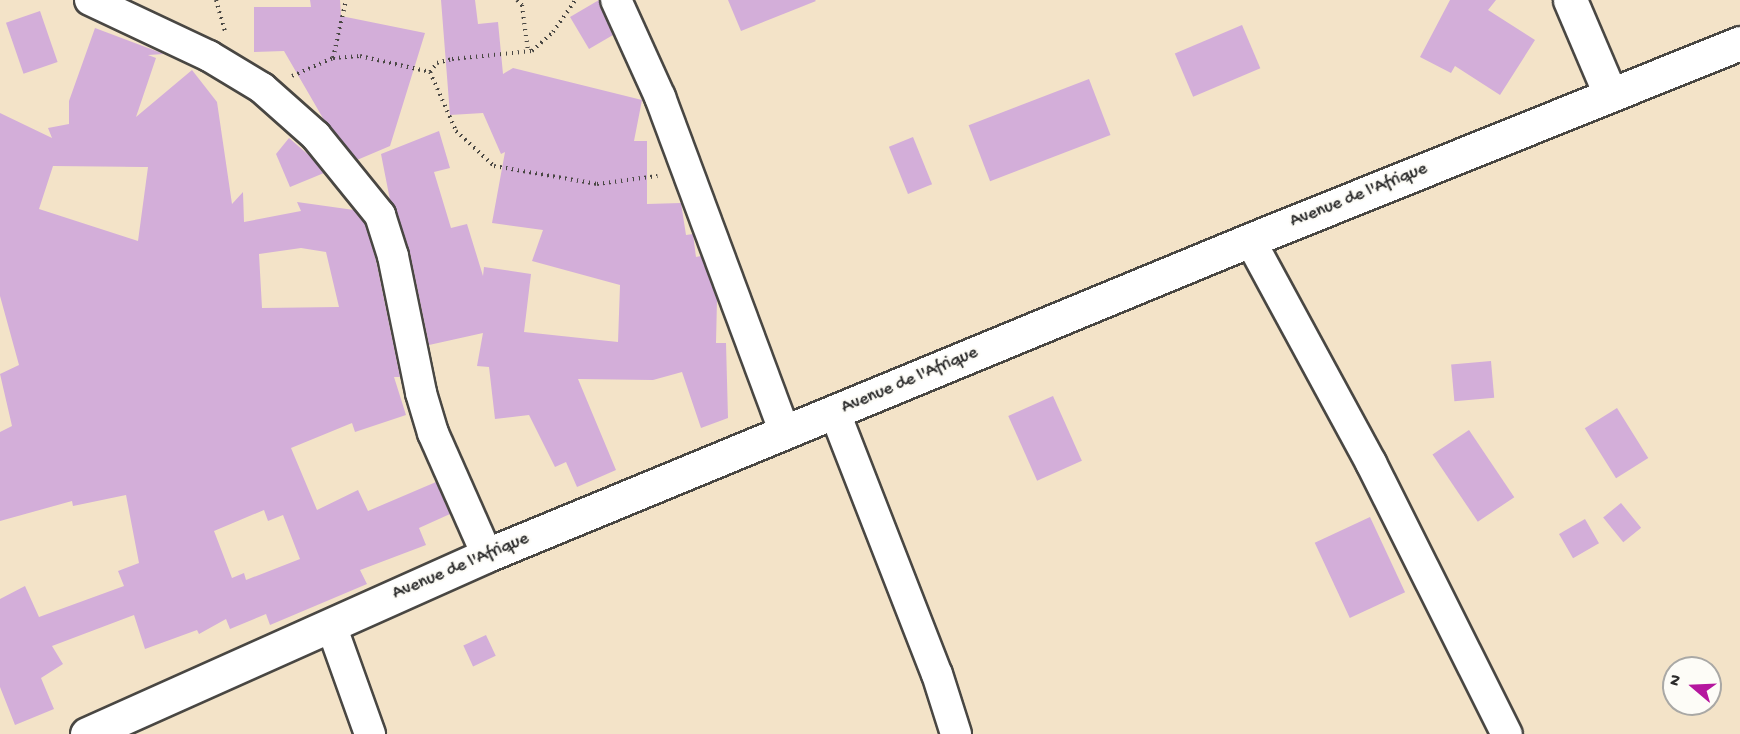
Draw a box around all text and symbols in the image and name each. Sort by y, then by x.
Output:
street label: Avenue de l'Afrique [1287,159,1431,233]
street label: Avenue de l'Afrique [839,343,981,419]
street label: Avenue de l'Afrique [390,529,532,605]
north arrow [1662,656,1722,716]
text: N [1666,673,1687,689]

